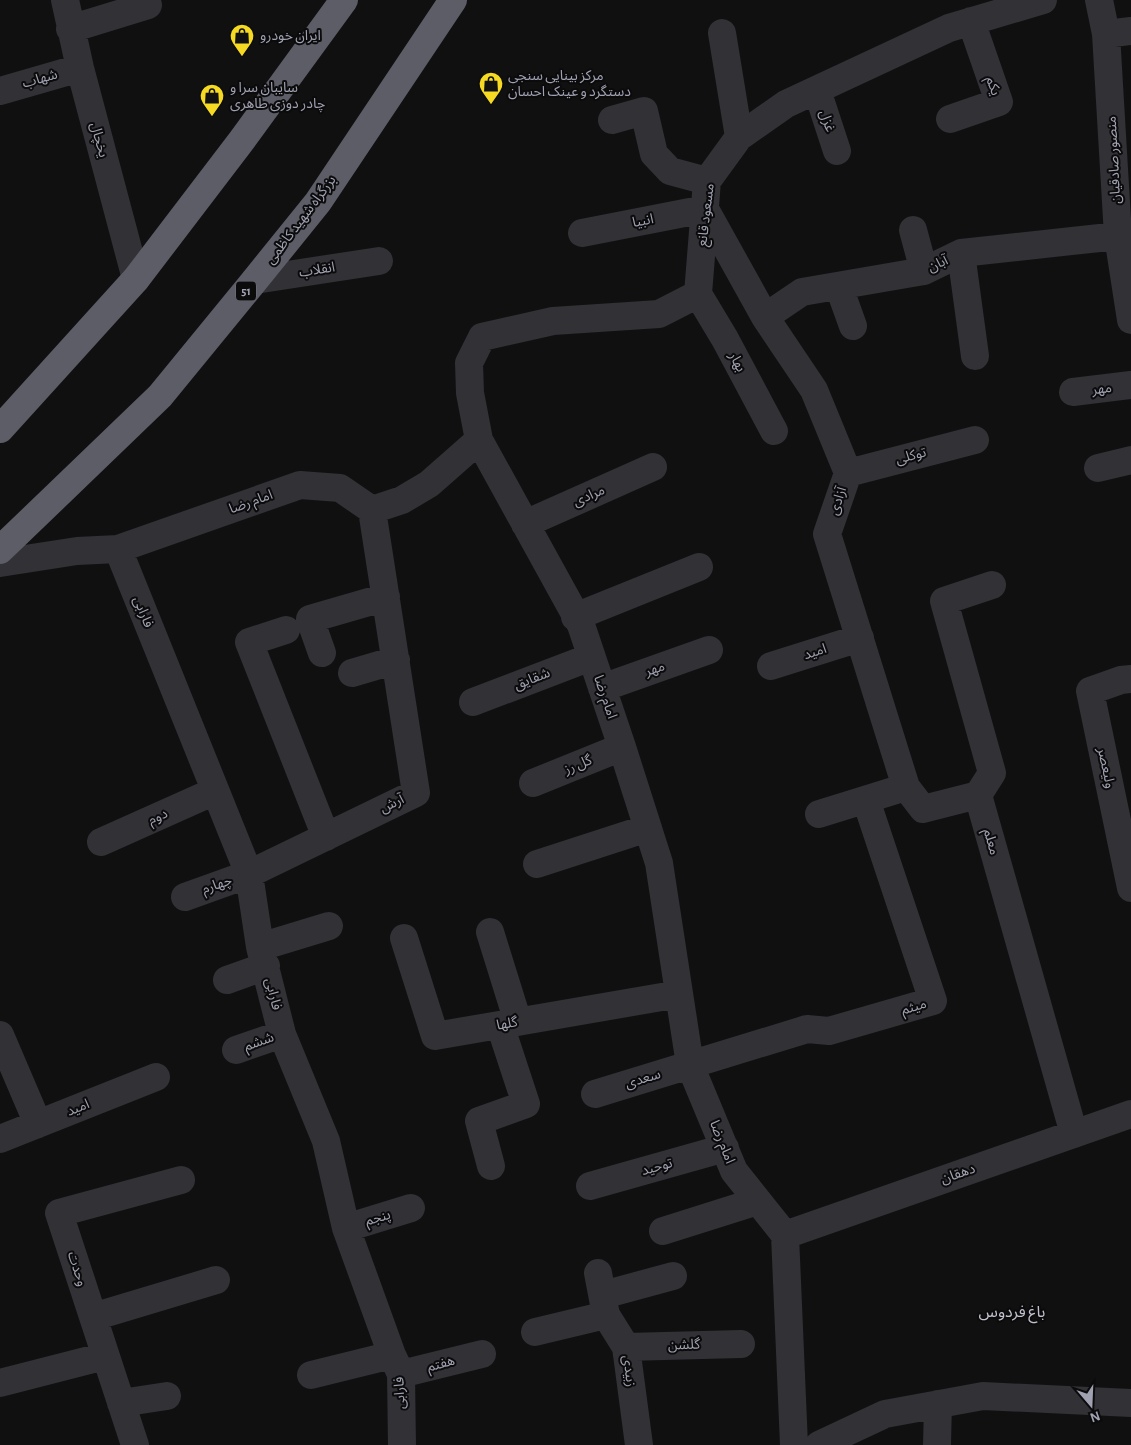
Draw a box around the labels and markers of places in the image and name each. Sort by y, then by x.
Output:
shop icon: ایران خودرو [229,23,255,57]
place label: ایران خودرو [260,29,321,44]
place label: مرکز بینایی سنجی دستگرد و عینک احسان [508,69,631,100]
shop icon: مرکز بینایی سنجی دستگرد و عینک احسان [478,71,504,105]
place label: سایبان سرا و چادر دوزی طاهری [230,81,325,113]
shop icon: سایبان سرا و چادر دوزی طاهری [199,83,225,117]

